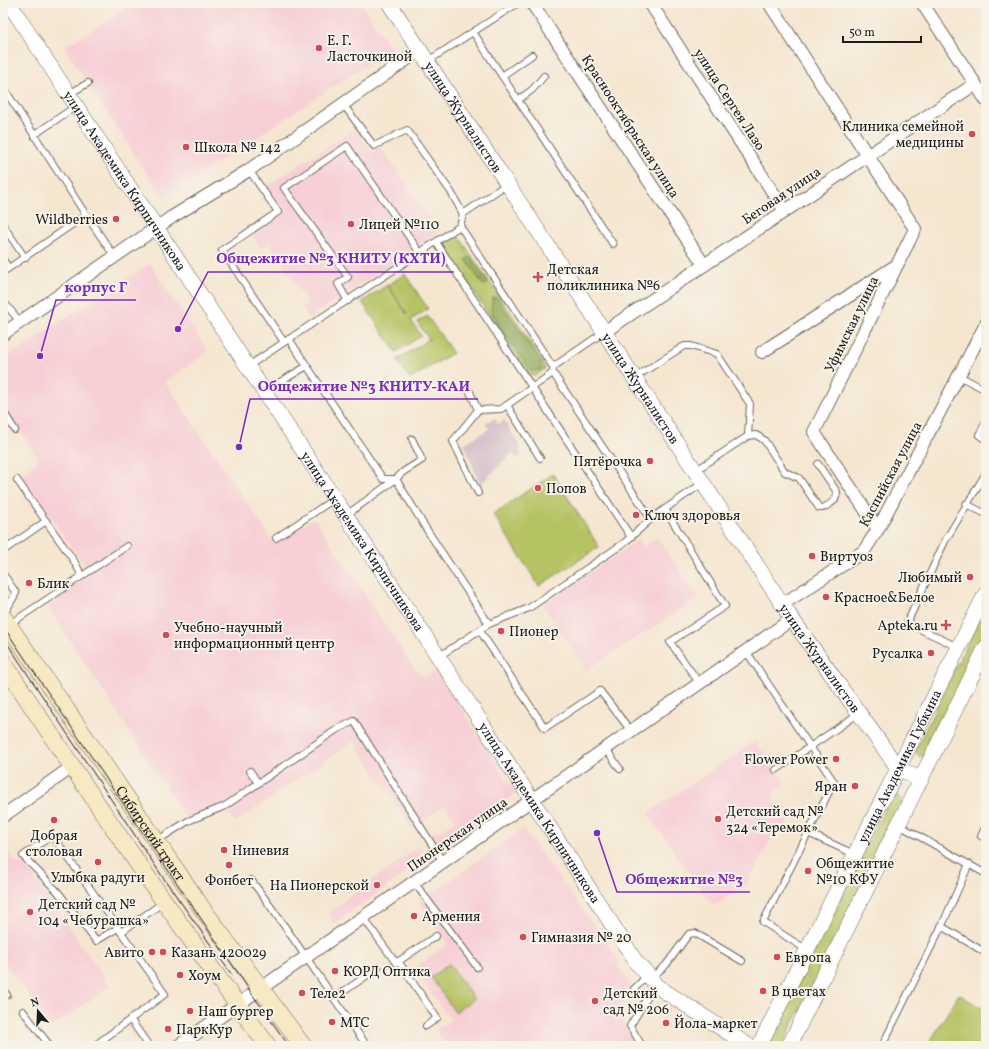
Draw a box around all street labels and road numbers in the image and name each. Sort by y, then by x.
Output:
street label: улица Сергея Лазо [689,45,769,155]
street label: Краснооктябрьская улица [576,51,683,202]
street label: улица Журналистов [419,58,506,177]
street label: улица Академика Кирпичникова [58,87,190,275]
street label: Беговая улица [739,163,825,230]
street label: Уфимская улица [821,273,884,376]
street label: улица Журналистов [596,329,683,448]
street label: Каспийская улица [855,418,927,531]
street label: улица Академика Кирпичникова [295,448,428,636]
street label: улица Журналистов [774,600,864,717]
street label: улица Академика Губкина [854,687,947,847]
street label: улица Академика Кирпичникова [473,719,604,908]
street label: Сибирский тракт [110,783,189,885]
street label: Пионерская улица [404,793,512,877]

